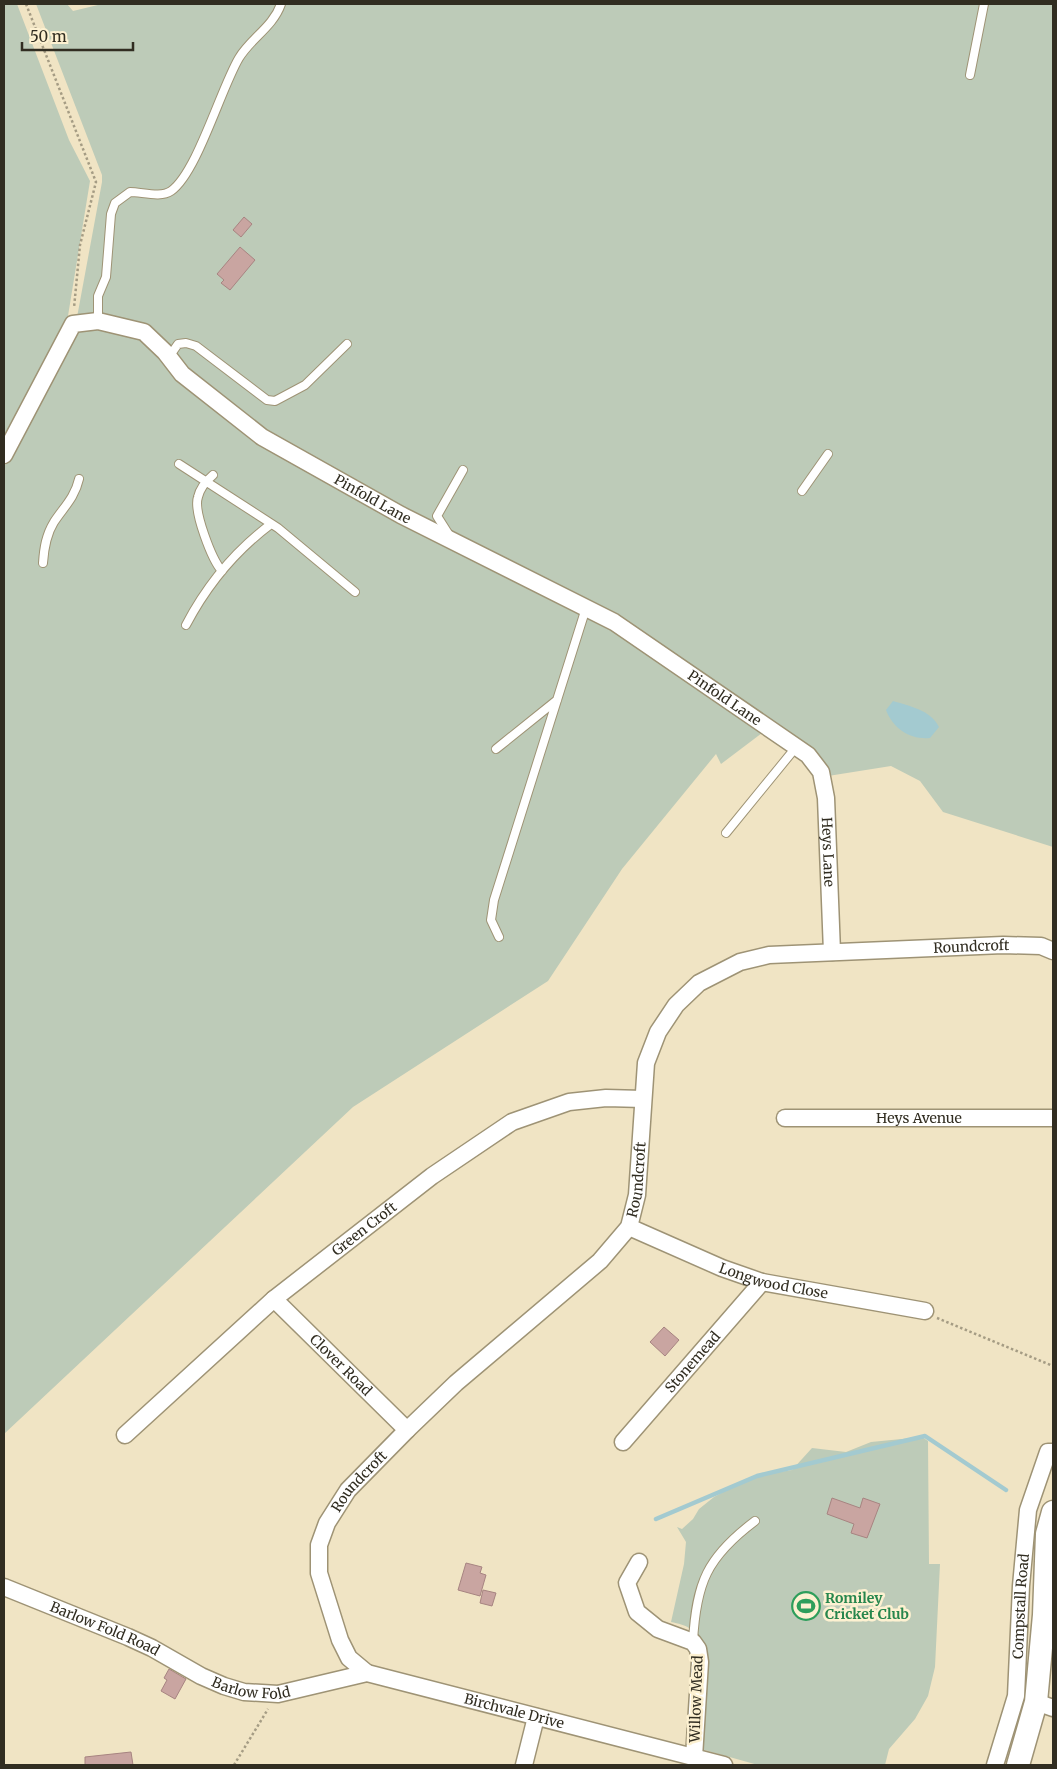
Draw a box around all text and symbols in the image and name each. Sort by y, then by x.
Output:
scale bar [22,20,134,52]
text: 50 m [30,27,67,46]
street label: Pinfold Lane [331,470,414,528]
street label: Pinfold Lane [684,666,765,729]
street label: Heys Lane [818,817,838,887]
street label: Roundcroft [933,936,1010,957]
street label: Heys Avenue [876,1109,962,1127]
street label: Roundcroft [623,1141,650,1219]
street label: Green Croft [328,1198,401,1260]
street label: Longwood Close [717,1259,829,1303]
street label: Stonemead [661,1327,724,1396]
street label: Clover Road [306,1330,376,1400]
street label: Roundcroft [327,1446,391,1515]
street label: Compstall Road [1009,1552,1033,1659]
place label: Romiley Cricket Club [825,1589,909,1623]
sports icon: Romiley Cricket Club [791,1591,821,1621]
street label: Barlow Fold Road [47,1598,163,1660]
street label: Willow Mead [685,1654,707,1744]
street label: Barlow Fold [209,1673,293,1703]
street label: Birchvale Drive [462,1689,566,1732]

